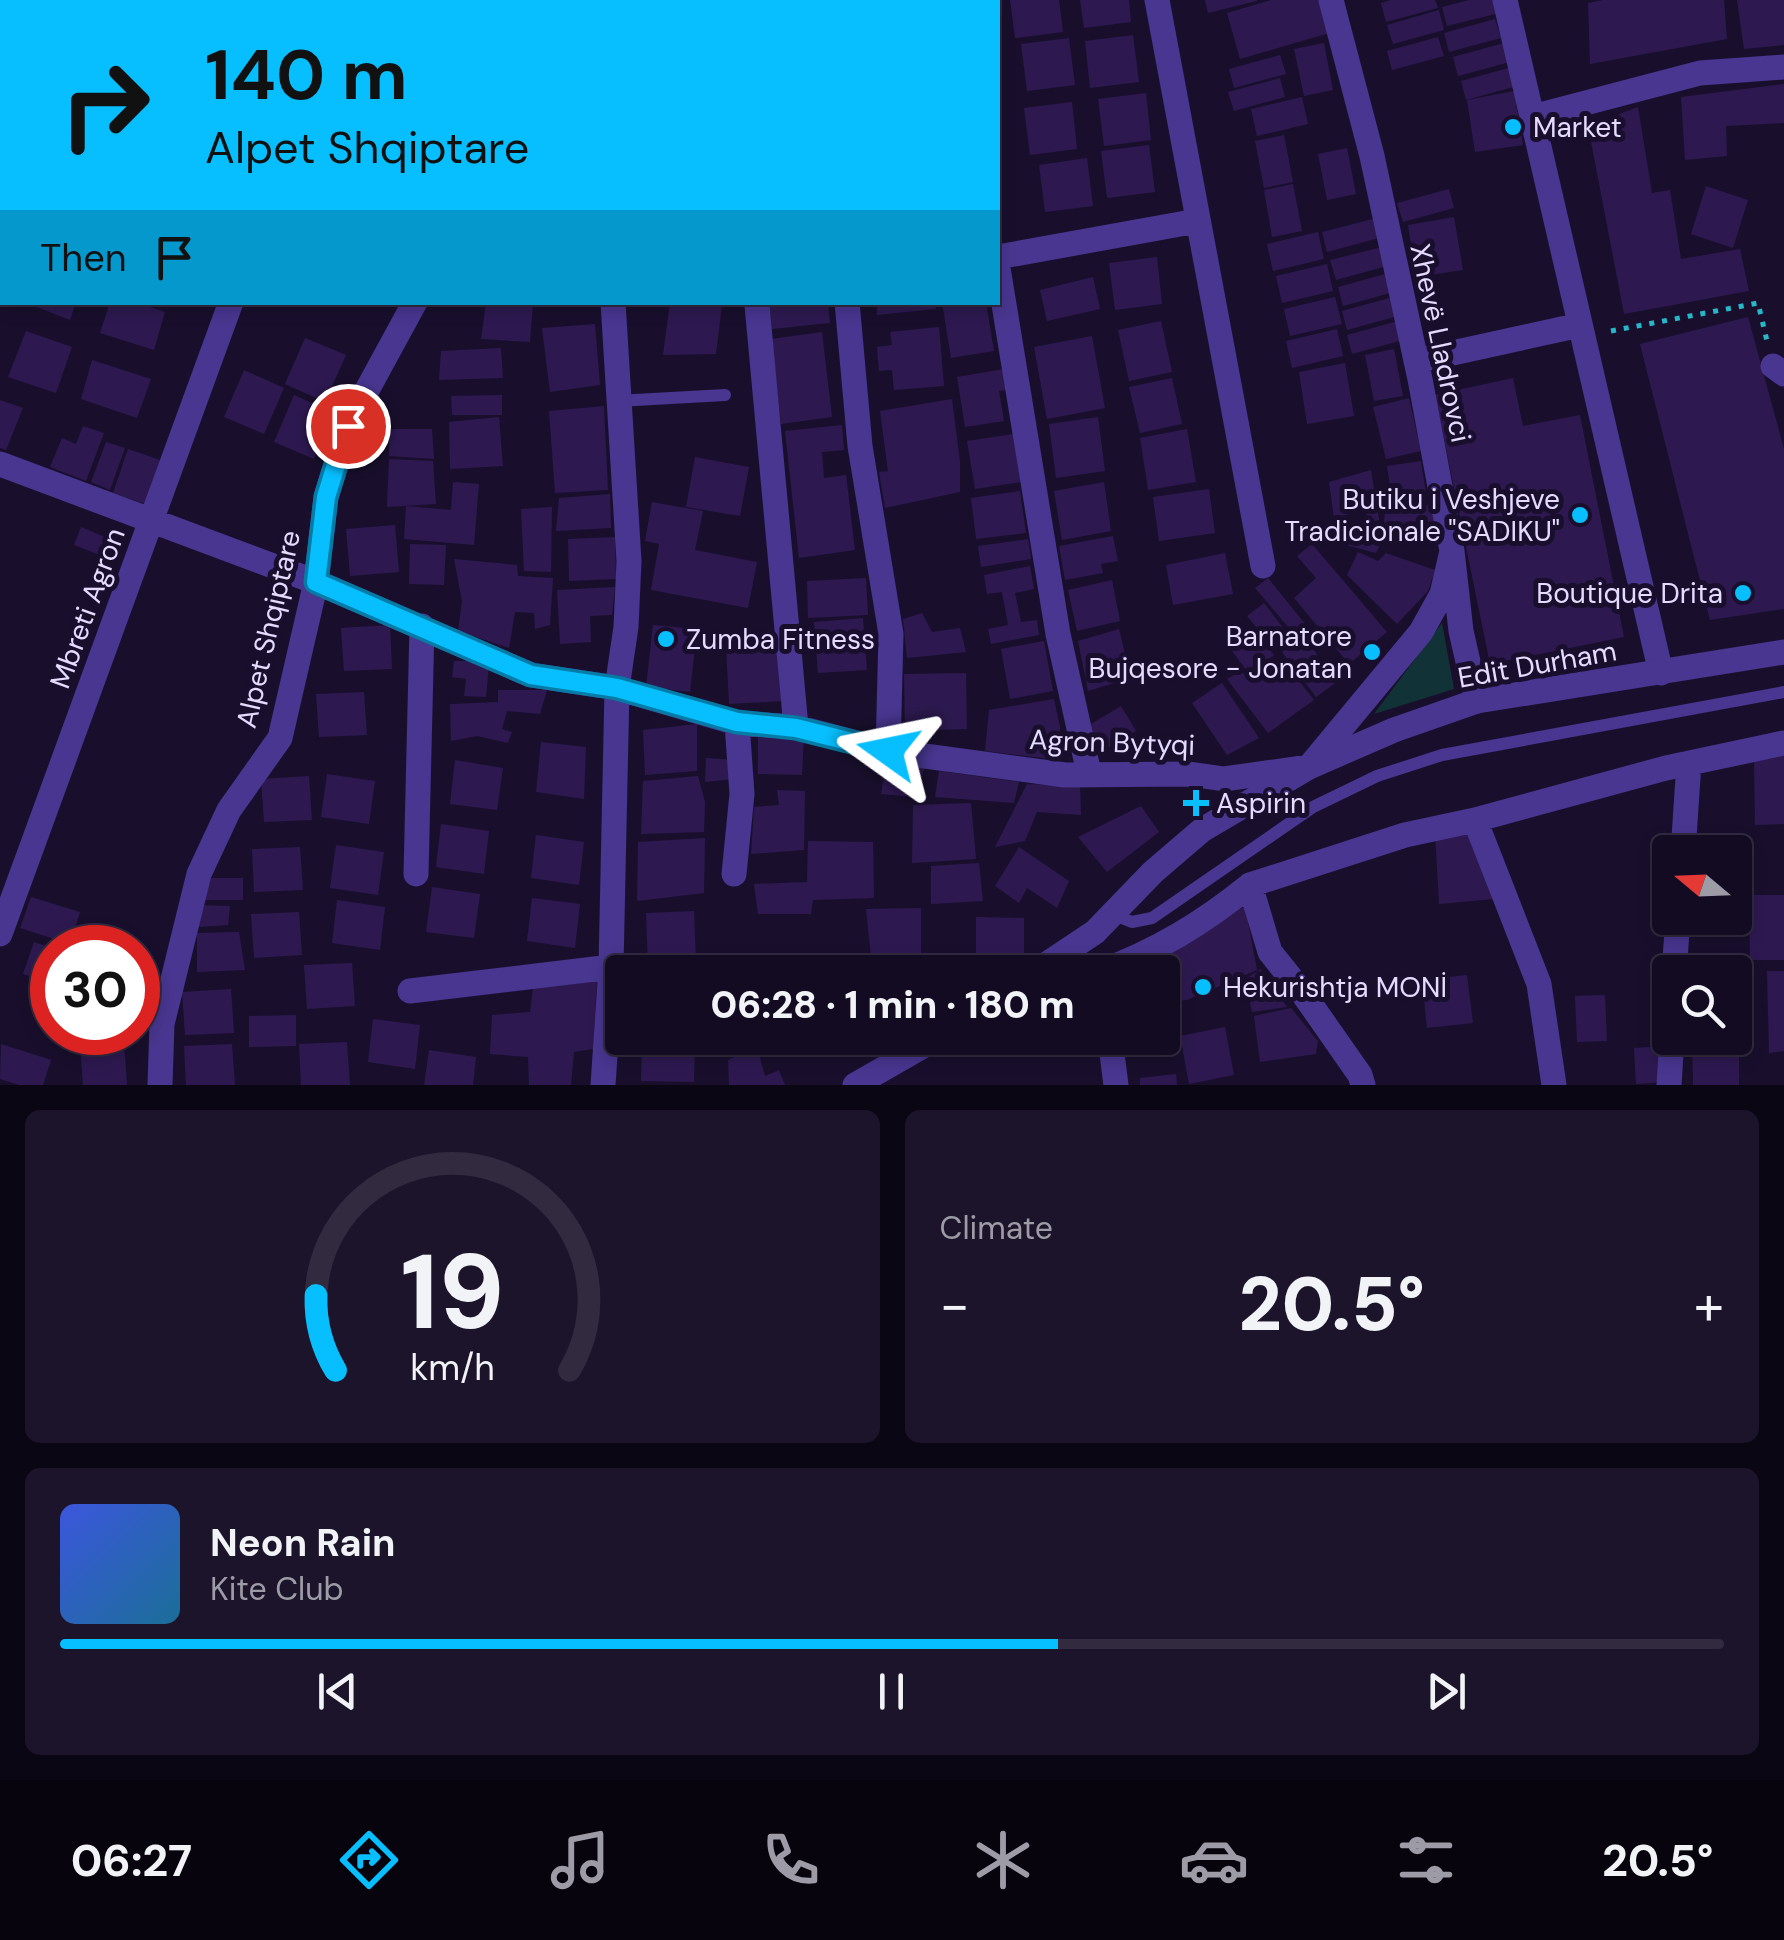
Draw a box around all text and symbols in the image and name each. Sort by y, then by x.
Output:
text: 140 m [205,30,408,121]
icon: right [40,40,170,170]
place label: Market [1533,109,1622,146]
marker: Market [1502,116,1524,138]
text: Alpet Shqiptare [205,118,529,177]
icon: arrive [147,230,202,285]
text: Then [40,233,127,283]
street label: Xhevë Lladrovci [1401,240,1480,446]
pin [306,384,391,469]
icon: arrive [321,399,376,454]
place label: Butiku i Veshjeve Tradicionale "SADIKU" [1284,481,1560,550]
marker: Butiku i Veshjeve Tradicionale "SADIKU" [1569,504,1591,526]
street label: Mbreti Agron [41,523,134,694]
street label: Alpet Shqiptare [228,527,309,732]
place label: Boutique Drita [1536,575,1723,612]
marker: Boutique Drita [1732,582,1754,604]
place label: Barnatore Bujqesore - Jonatan [1089,618,1352,687]
place label: Zumba Fitness [686,621,875,658]
marker: Zumba Fitness [655,628,677,650]
street label: Edit Durham [1455,632,1619,697]
marker: Barnatore Bujqesore - Jonatan [1361,641,1383,663]
position arrow [836,699,940,803]
street label: Agron Bytyqi [1028,721,1196,764]
place label: Aspirin [1216,785,1306,822]
marker: Aspirin [1185,792,1207,814]
north arrow [1652,835,1752,935]
map controls [1652,835,1752,1055]
speed limit sign: 30 [30,925,160,1055]
button: search [1652,955,1752,1055]
place label: Hekurishtja MONİ [1223,969,1447,1006]
marker: Hekurishtja MONİ [1192,976,1214,998]
text: 06:28 · 1 min · 180 m [710,980,1075,1030]
text: Climate [940,1207,1053,1249]
text: 19 [400,1225,504,1360]
text: 20.5° [1239,1256,1425,1353]
text: − [940,1269,970,1341]
text: + [1694,1269,1724,1341]
text: km/h [410,1345,494,1391]
text: Neon Rain [210,1518,395,1568]
text: Kite Club [210,1568,344,1610]
icon: previous [310,1664,365,1719]
icon: pause [864,1664,919,1719]
icon: next [1419,1664,1474,1719]
icon: directions [334,1825,404,1895]
icon: music [545,1825,615,1895]
icon: phone [756,1825,826,1895]
icon: climate [968,1825,1038,1895]
icon: car [1179,1825,1249,1895]
icon: filters [1391,1825,1461,1895]
text: 06:27 [71,1831,192,1890]
text: 20.5° [1602,1831,1713,1890]

